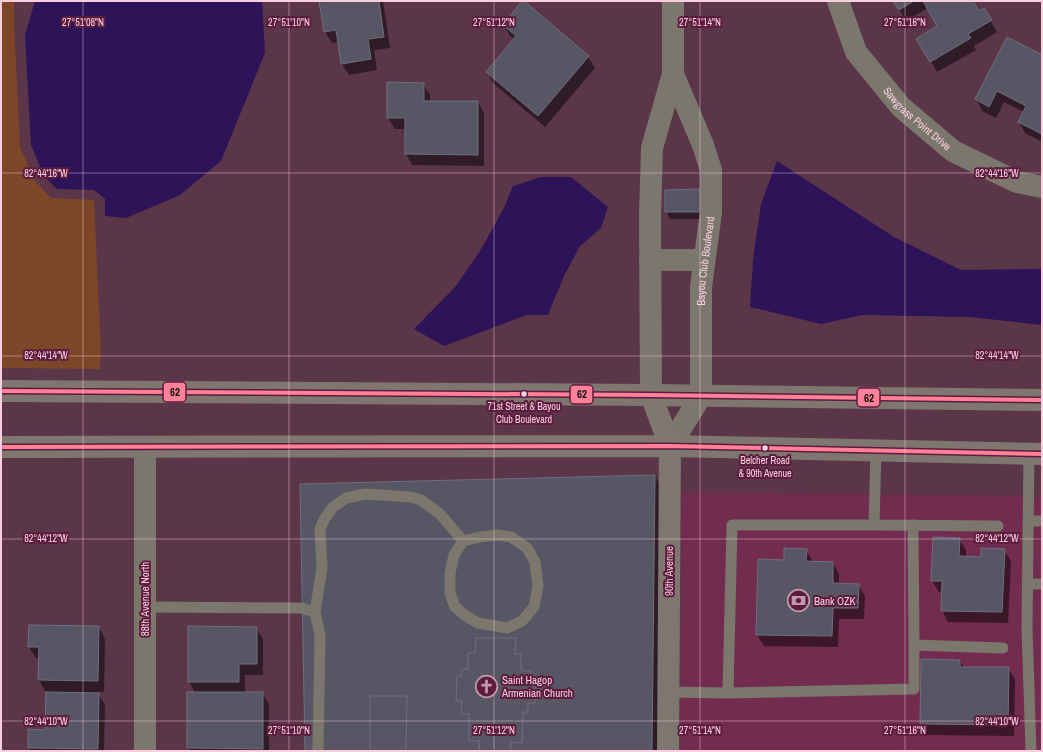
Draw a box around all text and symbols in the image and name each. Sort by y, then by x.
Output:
text: 27°51'08"N [62,16,104,29]
text: 27°51'10"N [268,16,310,29]
text: 27°51'12"N [473,16,515,29]
text: 27°51'14"N [679,16,721,29]
text: 27°51'16"N [884,16,926,29]
street label: Sawgrass Point Drive [880,84,954,153]
text: 82°44'16"W [24,167,68,180]
text: 82°44'16"W [975,167,1019,180]
street label: Bayou Club Boulevard [694,216,717,306]
text: 82°44'14"W [24,349,68,362]
text: 82°44'14"W [975,349,1019,362]
line badge: 62 [163,382,186,402]
text: 62 [170,385,180,399]
line badge: 62 [570,385,593,404]
text: 62 [577,387,587,401]
line badge: 62 [857,388,880,407]
marker: 71st Street & Bayou Club Boulevard [519,389,529,399]
text: 62 [864,391,874,405]
place label: 71st Street & Bayou Club Boulevard [488,400,560,426]
marker: Belcher Road & 90th Avenue [760,443,770,453]
place label: Belcher Road & 90th Avenue [738,454,792,480]
text: 82°44'12"W [24,532,68,545]
text: 82°44'12"W [975,532,1019,545]
street label: 90th Avenue [662,546,676,596]
street label: 88th Avenue North [138,562,152,636]
bank icon: Bank OZK [785,588,811,614]
place label: Bank OZK [814,594,856,608]
church icon: Saint Hagop Armenian Church [474,673,500,699]
place label: Saint Hagop Armenian Church [501,673,573,700]
text: 82°44'10"W [24,715,68,728]
text: 82°44'10"W [975,715,1019,728]
text: 27°51'10"N [268,724,310,737]
text: 27°51'12"N [473,724,515,737]
text: 27°51'14"N [679,724,721,737]
text: 27°51'16"N [884,724,926,737]

